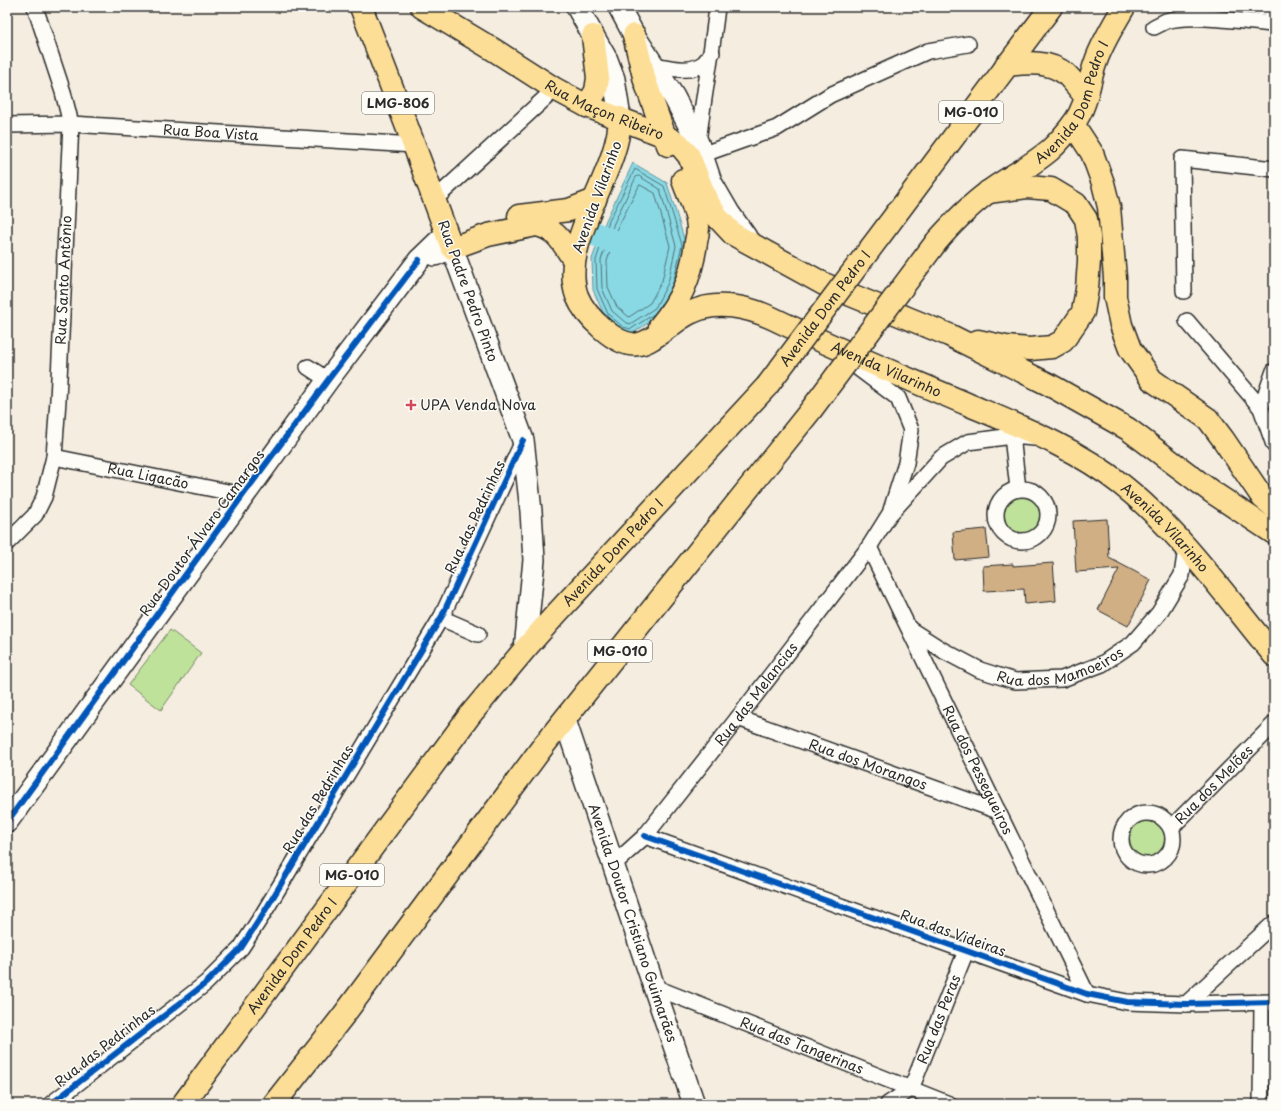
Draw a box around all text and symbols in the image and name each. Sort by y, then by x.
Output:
street label: Avenida Dom Pedro I [1030,37,1113,168]
street label: Rua Maçon Ribeiro [541,74,667,145]
road number: LMG-806 [362,92,434,114]
road number: MG-010 [939,101,1003,123]
street label: Rua Boa Vista [162,119,259,145]
street label: Avenida Vilarinho [566,138,627,256]
street label: Rua Santo Antônio [50,215,77,345]
street label: Rua Padre Pedro Pinto [433,217,504,365]
street label: Avenida Dom Pedro I [774,246,875,371]
street label: Avenida Vilarinho [828,336,945,402]
place label: UPA Venda Nova [420,394,536,415]
marker: UPA Venda Nova [405,399,417,411]
street label: Rua Doutor Álvaro Camargos [134,445,269,620]
street label: Rua Ligacão [106,457,191,494]
street label: Rua das Pedrinhas [439,457,510,577]
street label: Avenida Vilarinho [1117,477,1214,577]
street label: Avenida Dom Pedro I [557,493,668,611]
street label: Rua das Melancias [709,638,802,750]
road number: MG-010 [588,640,652,662]
street label: Rua dos Mamoeiros [994,642,1127,691]
street label: Rua dos Pessegueiros [938,702,1019,838]
street label: Rua dos Morangos [806,733,930,795]
street label: Rua dos Melões [1170,740,1258,829]
street label: Rua das Pedrinhas [277,741,358,857]
street label: Avenida Doutor Cristiano Guimarães [584,801,683,1045]
road number: MG-010 [320,864,384,886]
street label: Avenida Dom Pedro I [242,893,342,1018]
street label: Rua das Videiras [897,904,1009,961]
street label: Rua das Peras [911,971,966,1067]
street label: Rua das Pedrinhas [50,1000,160,1092]
street label: Rua das Tangerinas [737,1011,867,1079]

